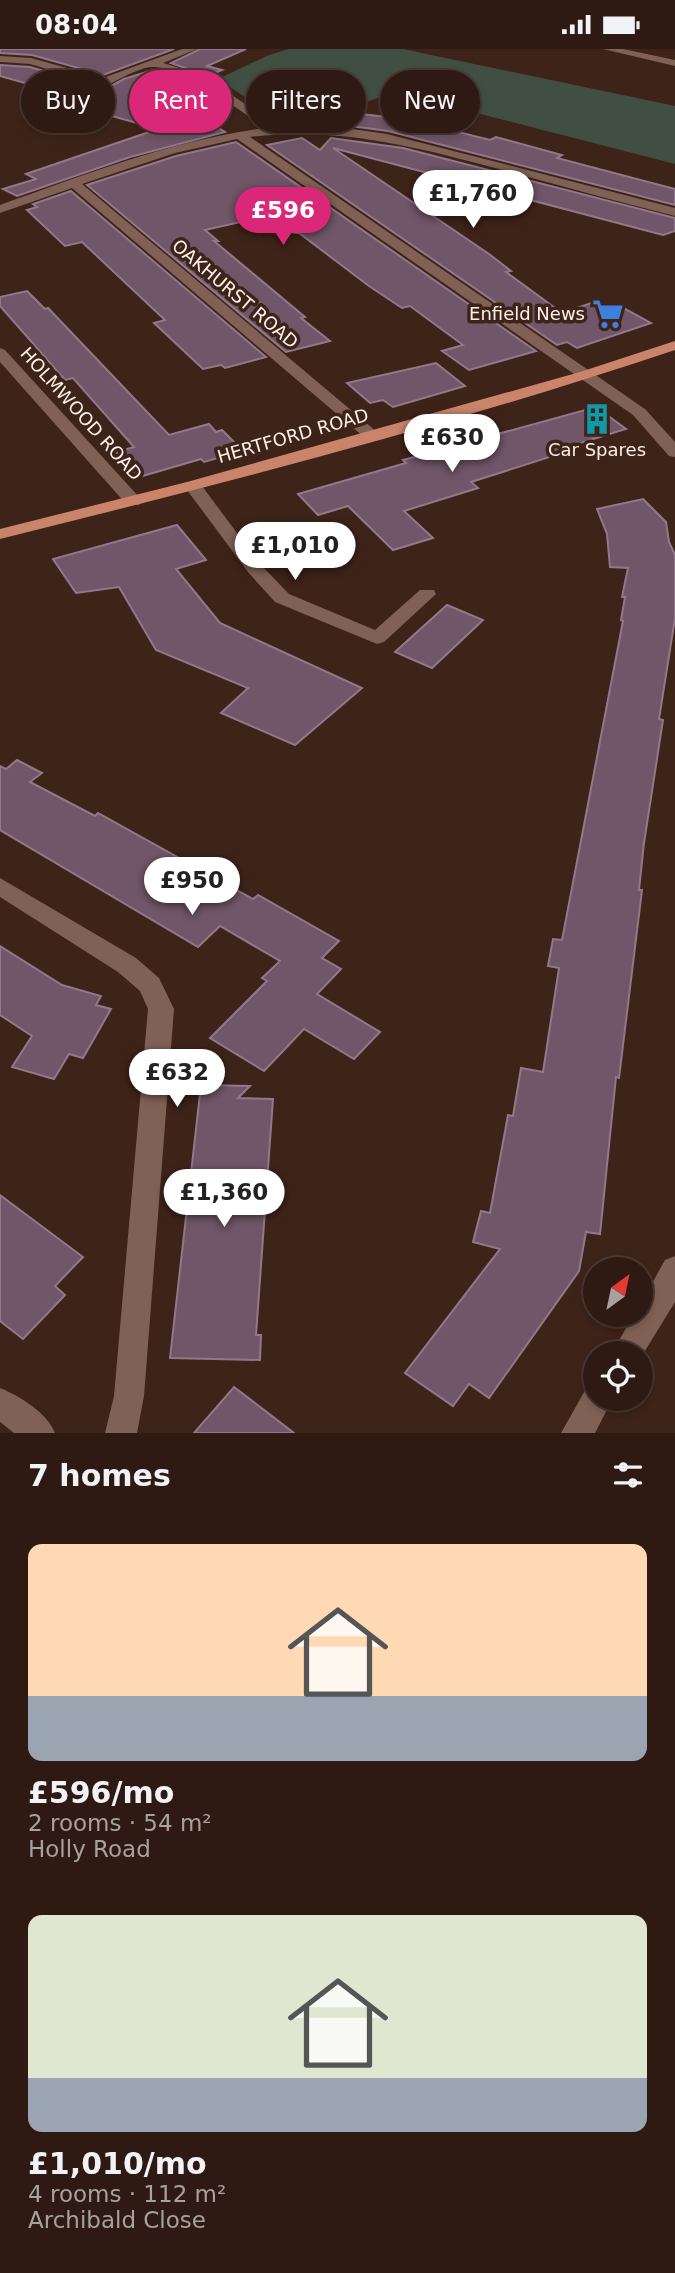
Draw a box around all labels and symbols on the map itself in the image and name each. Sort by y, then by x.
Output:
pin: £1,760 [416,171,530,230]
pin: £596 [242,187,324,247]
street label: OAKHURST ROAD [168,235,303,352]
supermarket icon: Enfield News [591,297,625,331]
place label: Enfield News [469,303,585,324]
street label: HOLMWOOD ROAD [16,343,147,484]
building icon: Car Spares [580,402,614,436]
street label: HERTFORD ROAD [215,404,371,467]
pin: £630 [411,415,493,474]
place label: Car Spares [548,439,646,460]
pin: £1,010 [238,523,352,582]
pin: £950 [151,857,233,917]
pin: £632 [136,1049,218,1109]
pin: £1,360 [167,1169,281,1229]
north arrow [583,1257,653,1327]

